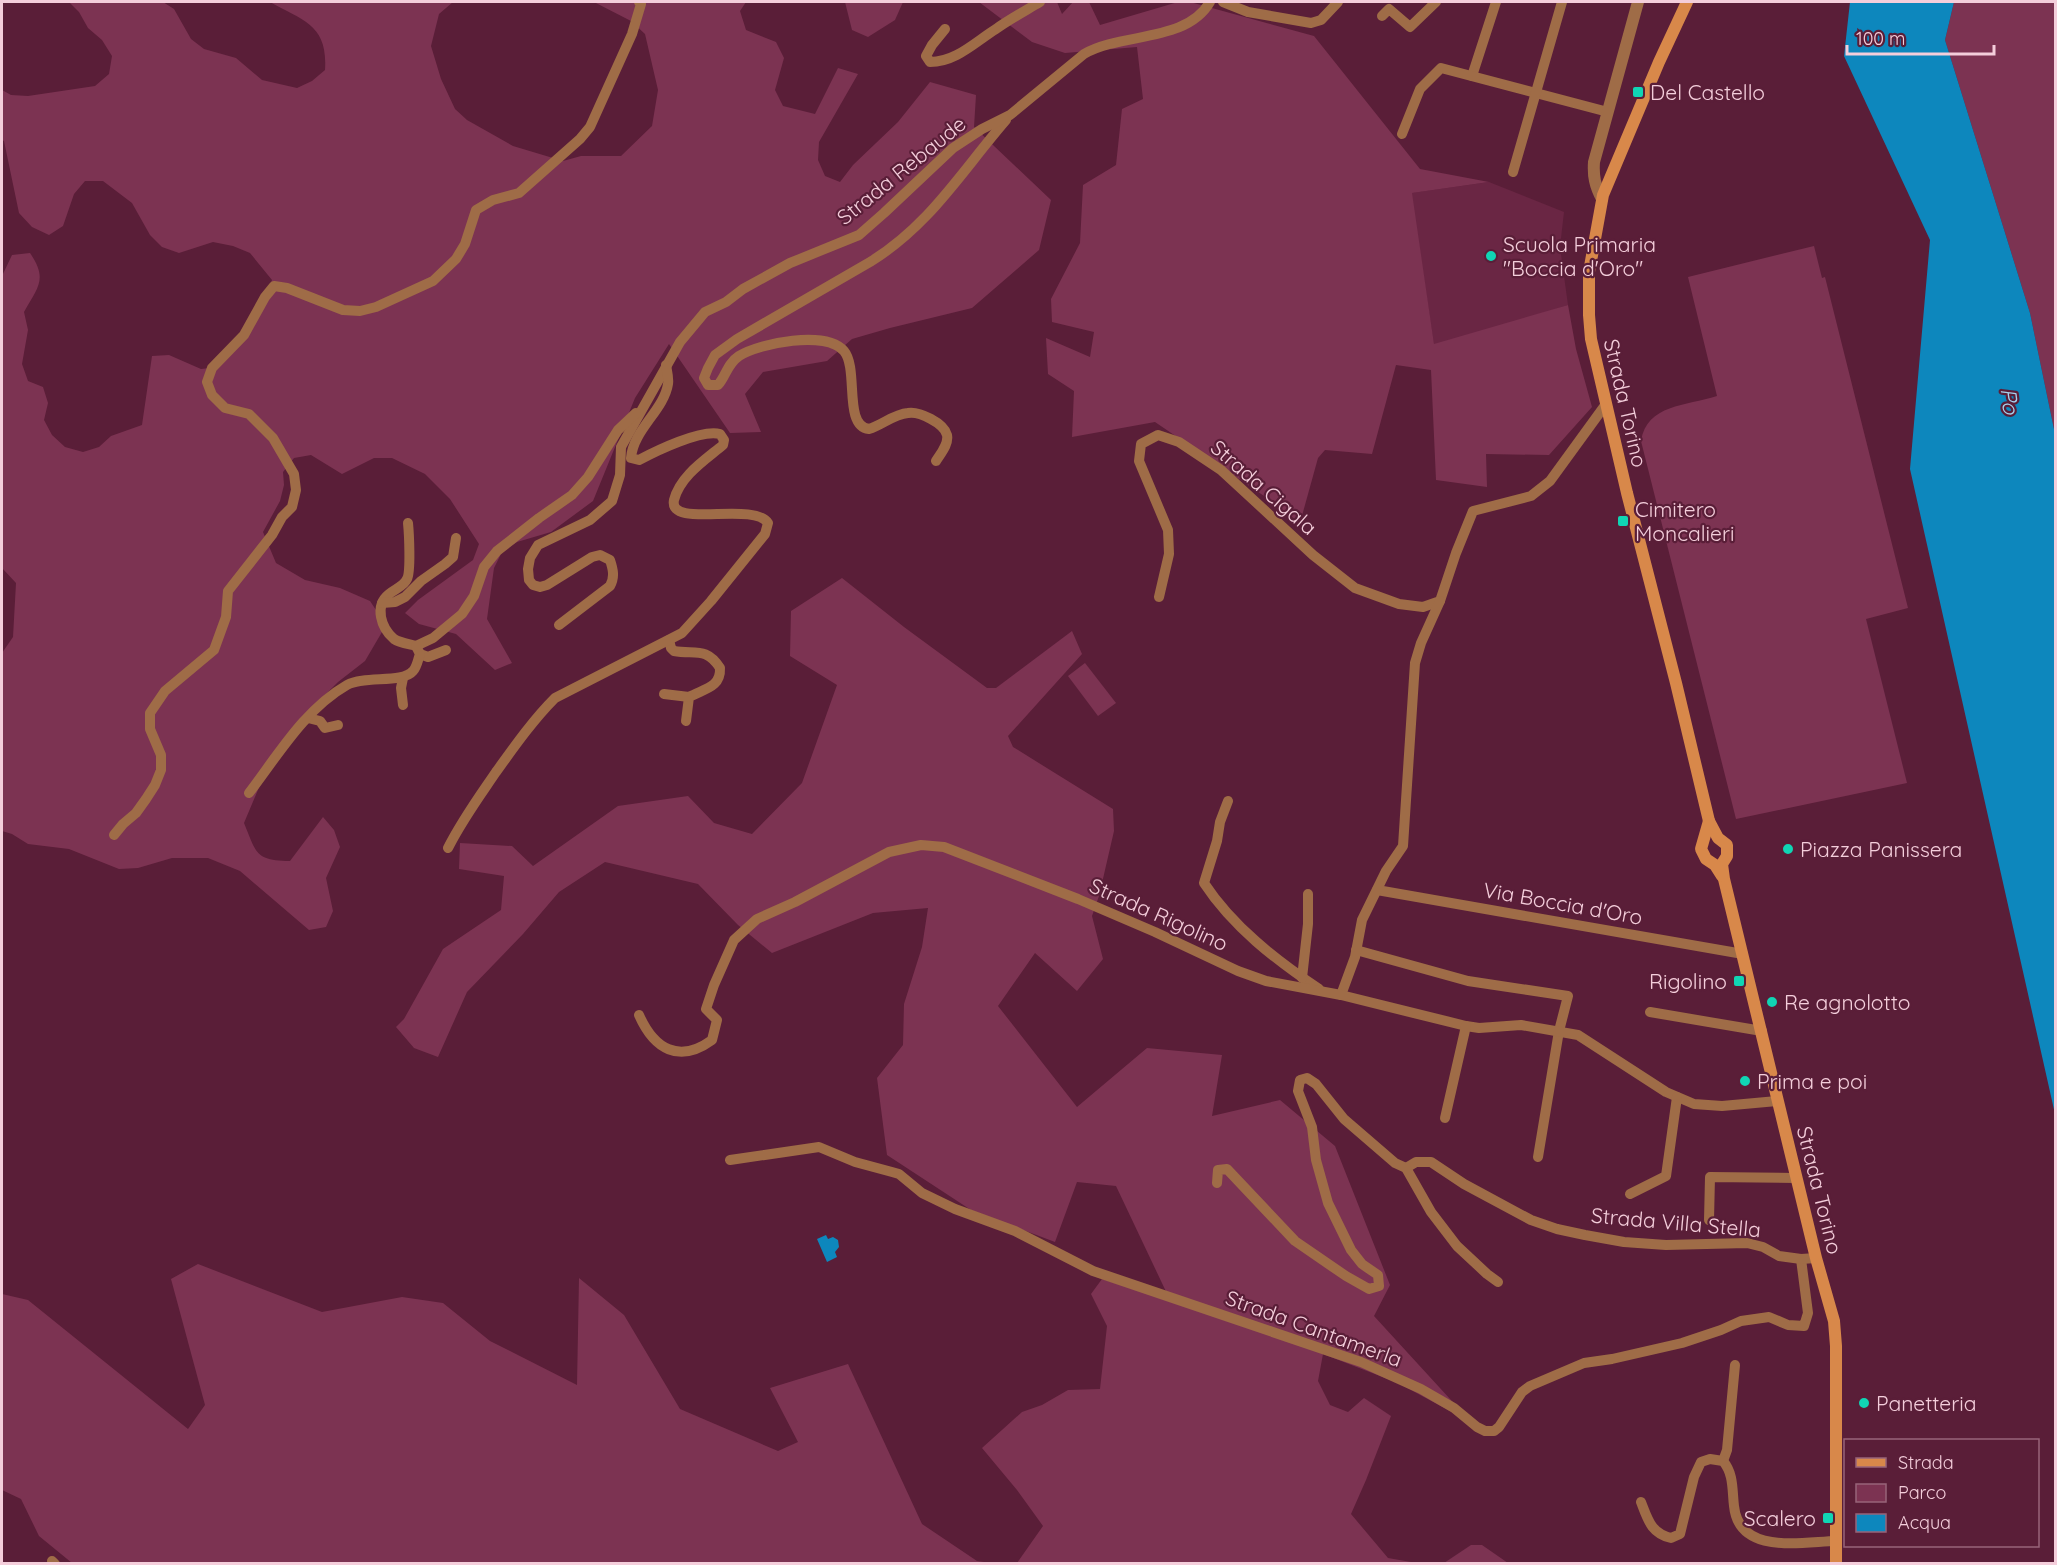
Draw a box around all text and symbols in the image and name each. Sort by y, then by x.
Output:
scale bar [1847,18,1994,56]
text: 100 m [1856,27,1905,50]
place label: Del Castello [1650,79,1765,105]
marker: Del Castello [1631,85,1645,99]
street label: Strada Rebaude [831,110,971,230]
place label: Scuola Primaria "Boccia d'Oro" [1503,231,1656,281]
marker: Scuola Primaria "Boccia d'Oro" [1484,249,1498,263]
street label: Strada Torino [1599,336,1653,470]
water label: Po [1995,386,2026,417]
street label: Strada Cigala [1206,434,1322,540]
place label: Cimitero Moncalieri [1635,496,1735,546]
marker: Cimitero Moncalieri [1616,514,1630,528]
place label: Piazza Panissera [1800,836,1962,862]
marker: Piazza Panissera [1781,842,1795,856]
street label: Strada Rigolino [1086,872,1232,956]
street label: Via Boccia d'Oro [1481,876,1645,930]
place label: Rigolino [1649,968,1727,994]
marker: Rigolino [1732,974,1746,988]
place label: Re agnolotto [1784,989,1910,1015]
marker: Re agnolotto [1765,995,1779,1009]
place label: Prima e poi [1757,1068,1867,1094]
marker: Prima e poi [1738,1074,1752,1088]
street label: Strada Torino [1792,1123,1848,1257]
street label: Strada Villa Stella [1590,1202,1762,1242]
street label: Strada Cantamerla [1222,1284,1406,1372]
place label: Panetteria [1876,1390,1976,1416]
marker: Panetteria [1857,1396,1871,1410]
legend [1844,1439,2039,1547]
text: Strada [1898,1451,1954,1474]
text: Parco [1898,1481,1946,1504]
place label: Scalero [1744,1505,1816,1531]
marker: Scalero [1821,1511,1835,1525]
text: Acqua [1898,1511,1951,1534]

